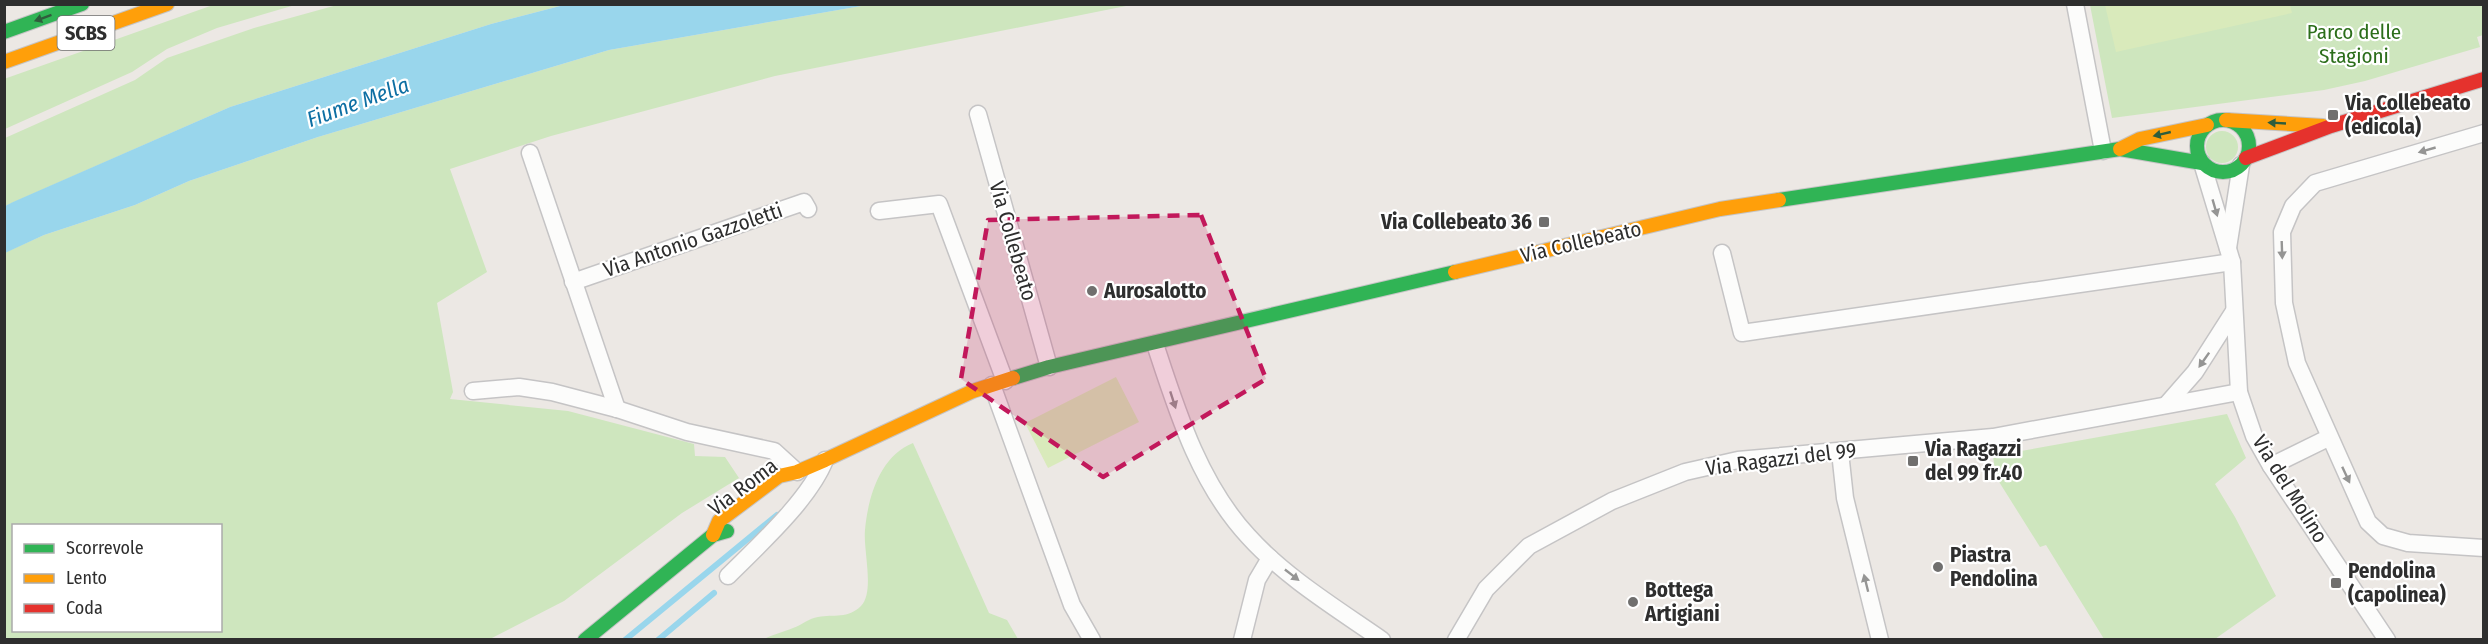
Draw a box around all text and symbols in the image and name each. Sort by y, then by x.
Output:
one-way arrow [34,14,52,24]
road number: SCBS [58,16,115,50]
park label: Parco delle Stagioni [2307,19,2401,69]
water label: Fiume Mella [303,71,413,133]
place label: Via Collebeato (edicola) [2344,90,2471,140]
marker: Via Collebeato (edicola) [2326,108,2340,122]
one-way arrow [2268,119,2287,128]
one-way arrow [2153,129,2172,139]
one-way arrow [2418,146,2436,155]
street label: Via Collebeato [984,178,1042,304]
street label: Via Antonio Gazzoletti [600,197,786,283]
one-way arrow [2211,199,2220,217]
place label: Via Collebeato 36 [1380,209,1532,235]
street label: Via Collebeato [1518,215,1644,269]
marker: Via Collebeato 36 [1537,215,1551,229]
one-way arrow [2277,240,2287,259]
place label: Aurosalotto [1103,278,1206,304]
marker: Aurosalotto [1085,284,1099,298]
one-way arrow [2198,351,2210,367]
one-way arrow [1169,391,1178,409]
street label: Via del Molino [2247,430,2333,548]
place label: Via Ragazzi del 99 fr.40 [1924,436,2023,486]
street label: Via Ragazzi del 99 [1704,437,1858,481]
street label: Via Roma [703,453,783,521]
marker: Via Ragazzi del 99 fr.40 [1906,454,1920,468]
one-way arrow [2341,466,2350,483]
legend [12,524,222,632]
text: Scorrevole [66,537,144,559]
place label: Piastra Pendolina [1950,542,2038,592]
place label: Pendolina (capolinea) [2348,558,2446,608]
marker: Piastra Pendolina [1931,560,1945,574]
text: Lento [66,567,107,589]
one-way arrow [1285,569,1300,581]
one-way arrow [1860,574,1870,592]
marker: Pendolina (capolinea) [2329,576,2343,590]
place label: Bottega Artigiani [1644,577,1720,627]
marker: Bottega Artigiani [1626,595,1640,609]
text: Coda [66,597,103,619]

